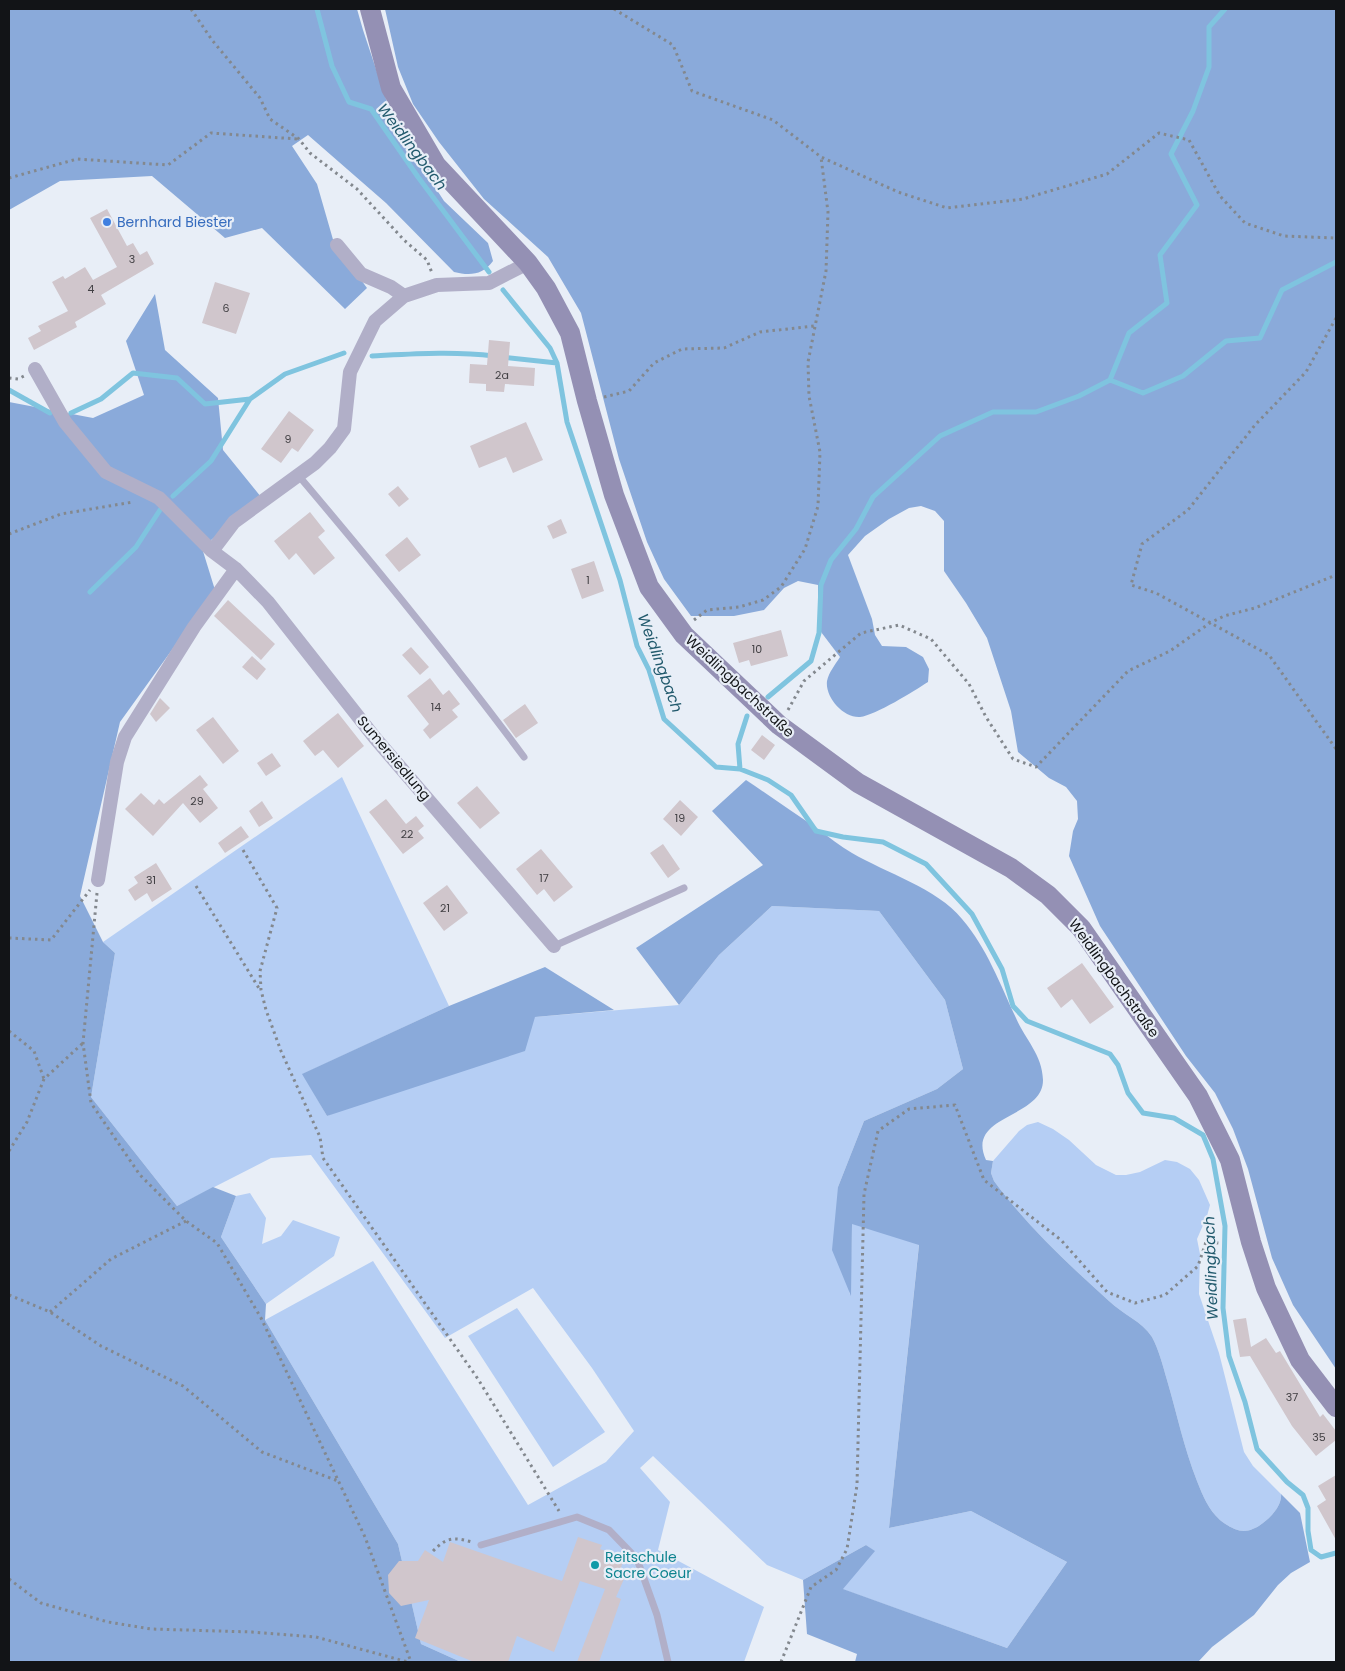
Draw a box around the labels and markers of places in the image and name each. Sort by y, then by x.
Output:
place label: Bernhard Biester [117,212,232,232]
marker: Bernhard Biester [101,216,113,228]
place label: Reitschule Sacre Coeur [605,1547,691,1583]
marker: Reitschule Sacre Coeur [589,1559,601,1571]

